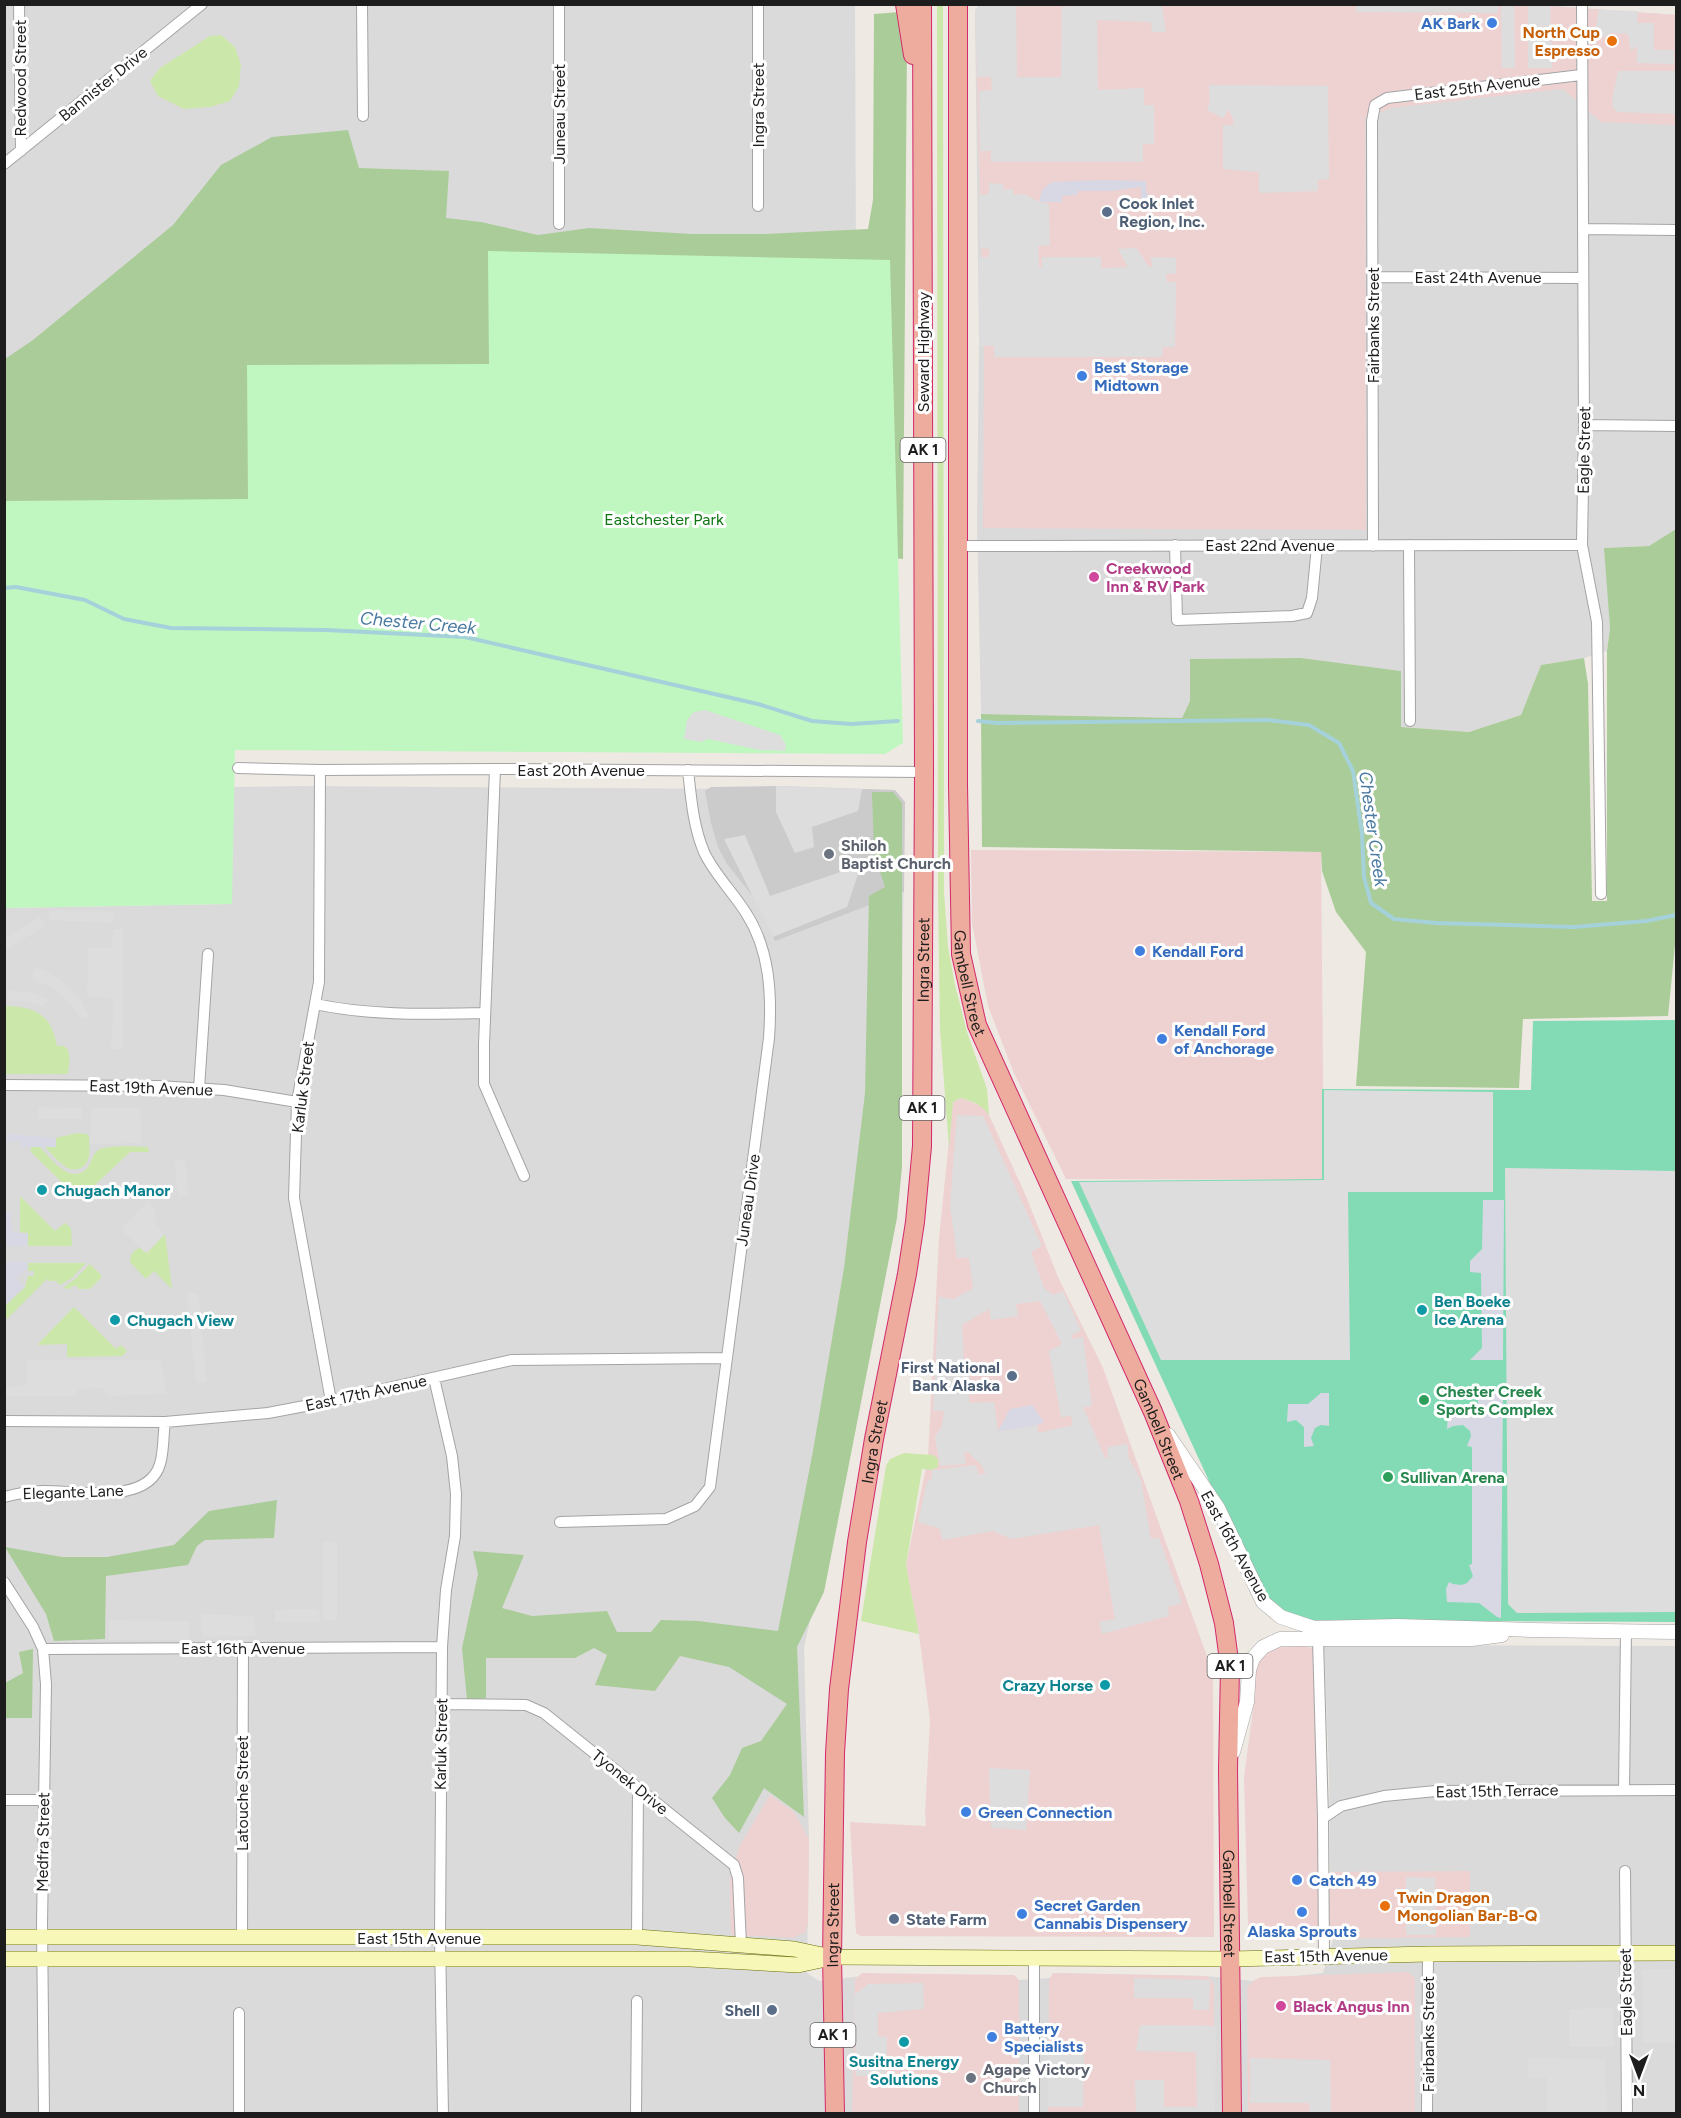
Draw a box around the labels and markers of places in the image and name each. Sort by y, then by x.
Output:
place label: AK Bark [1421,14,1480,33]
marker: AK Bark [1485,16,1499,30]
place label: North Cup Espresso [1523,23,1600,60]
marker: North Cup Espresso [1605,34,1619,48]
place label: Cook Inlet Region, Inc. [1119,194,1205,231]
marker: Cook Inlet Region, Inc. [1100,205,1114,219]
place label: Best Storage Midtown [1094,358,1189,395]
marker: Best Storage Midtown [1075,369,1089,383]
place label: Creekwood Inn & RV Park [1106,559,1206,596]
marker: Creekwood Inn & RV Park [1087,570,1101,584]
place label: Shiloh Baptist Church [841,836,951,873]
marker: Shiloh Baptist Church [822,847,836,861]
place label: Kendall Ford [1152,942,1243,961]
marker: Kendall Ford [1133,944,1147,958]
place label: Kendall Ford of Anchorage [1174,1021,1274,1058]
marker: Kendall Ford of Anchorage [1155,1032,1169,1046]
place label: Chugach Manor [54,1181,170,1200]
marker: Chugach Manor [35,1183,49,1197]
place label: Ben Boeke Ice Arena [1434,1292,1511,1329]
marker: Ben Boeke Ice Arena [1415,1303,1429,1317]
place label: Chugach View [127,1311,235,1330]
marker: Chugach View [108,1313,122,1327]
place label: First National Bank Alaska [901,1358,1000,1395]
marker: First National Bank Alaska [1005,1369,1019,1383]
place label: Chester Creek Sports Complex [1436,1382,1554,1419]
marker: Chester Creek Sports Complex [1417,1393,1431,1407]
place label: Sullivan Arena [1400,1468,1505,1487]
marker: Sullivan Arena [1381,1470,1395,1484]
place label: Crazy Horse [1002,1676,1093,1695]
marker: Crazy Horse [1098,1678,1112,1692]
place label: Green Connection [978,1803,1112,1822]
marker: Green Connection [959,1805,973,1819]
place label: Catch 49 [1309,1871,1377,1890]
marker: Catch 49 [1290,1873,1304,1887]
place label: Twin Dragon Mongolian Bar-B-Q [1397,1888,1538,1925]
place label: Secret Garden Cannabis Dispensery [1034,1896,1189,1933]
marker: Twin Dragon Mongolian Bar-B-Q [1378,1899,1392,1913]
marker: Alaska Sprouts [1295,1905,1309,1919]
marker: Secret Garden Cannabis Dispensery [1015,1907,1029,1921]
place label: State Farm [906,1910,987,1929]
marker: State Farm [887,1912,901,1926]
place label: Alaska Sprouts [1247,1922,1357,1941]
place label: Black Angus Inn [1293,1997,1410,2016]
marker: Black Angus Inn [1274,1999,1288,2013]
place label: Shell [724,2001,760,2020]
marker: Shell [765,2003,779,2017]
place label: Battery Specialists [1004,2019,1084,2056]
marker: Battery Specialists [985,2030,999,2044]
marker: Susitna Energy Solutions [897,2035,911,2049]
place label: Susitna Energy Solutions [849,2052,960,2089]
place label: Agape Victory Church [983,2060,1091,2097]
marker: Agape Victory Church [964,2071,978,2085]

